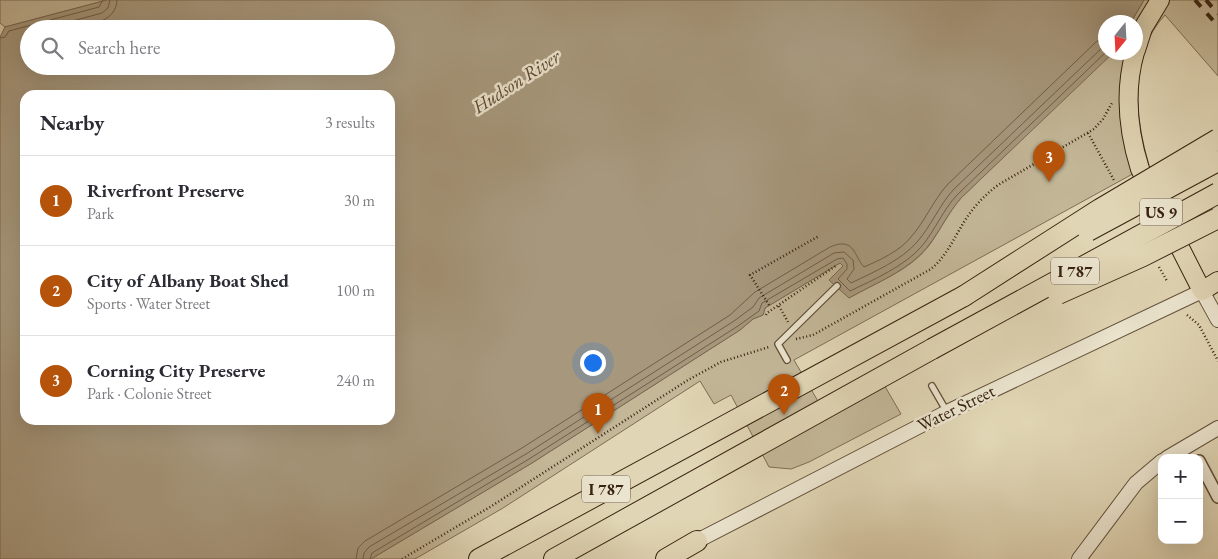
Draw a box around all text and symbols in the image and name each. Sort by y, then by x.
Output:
north arrow [1098,15,1143,60]
search box [20,20,395,75]
icon: search [38,34,66,62]
text: Search here [78,35,160,60]
water label: Hudson River [467,43,566,120]
text: Nearby [40,109,104,136]
text: 3 results [325,112,375,133]
pin: 3 [1033,141,1065,182]
text: Riverfront Preserve [87,178,244,203]
text: 1 [52,190,60,211]
text: 30 m [344,190,375,211]
road number: US 9 [1140,198,1182,226]
text: Park [87,203,114,224]
road number: I 787 [1051,258,1099,284]
text: City of Albany Boat Shed [87,268,289,293]
text: 2 [52,280,60,301]
text: 100 m [336,280,375,301]
text: Sports · Water Street [87,293,210,314]
your location [580,350,606,376]
text: Corning City Preserve [87,358,265,383]
text: 3 [52,370,60,391]
text: 240 m [336,370,375,391]
pin: 2 [768,374,800,415]
street label: Water Street [913,379,999,436]
text: Park · Colonie Street [87,383,212,404]
pin: 1 [582,393,614,434]
map controls [1158,454,1203,544]
button: + [1158,454,1203,499]
road number: I 787 [582,476,630,502]
button: − [1158,499,1203,544]

